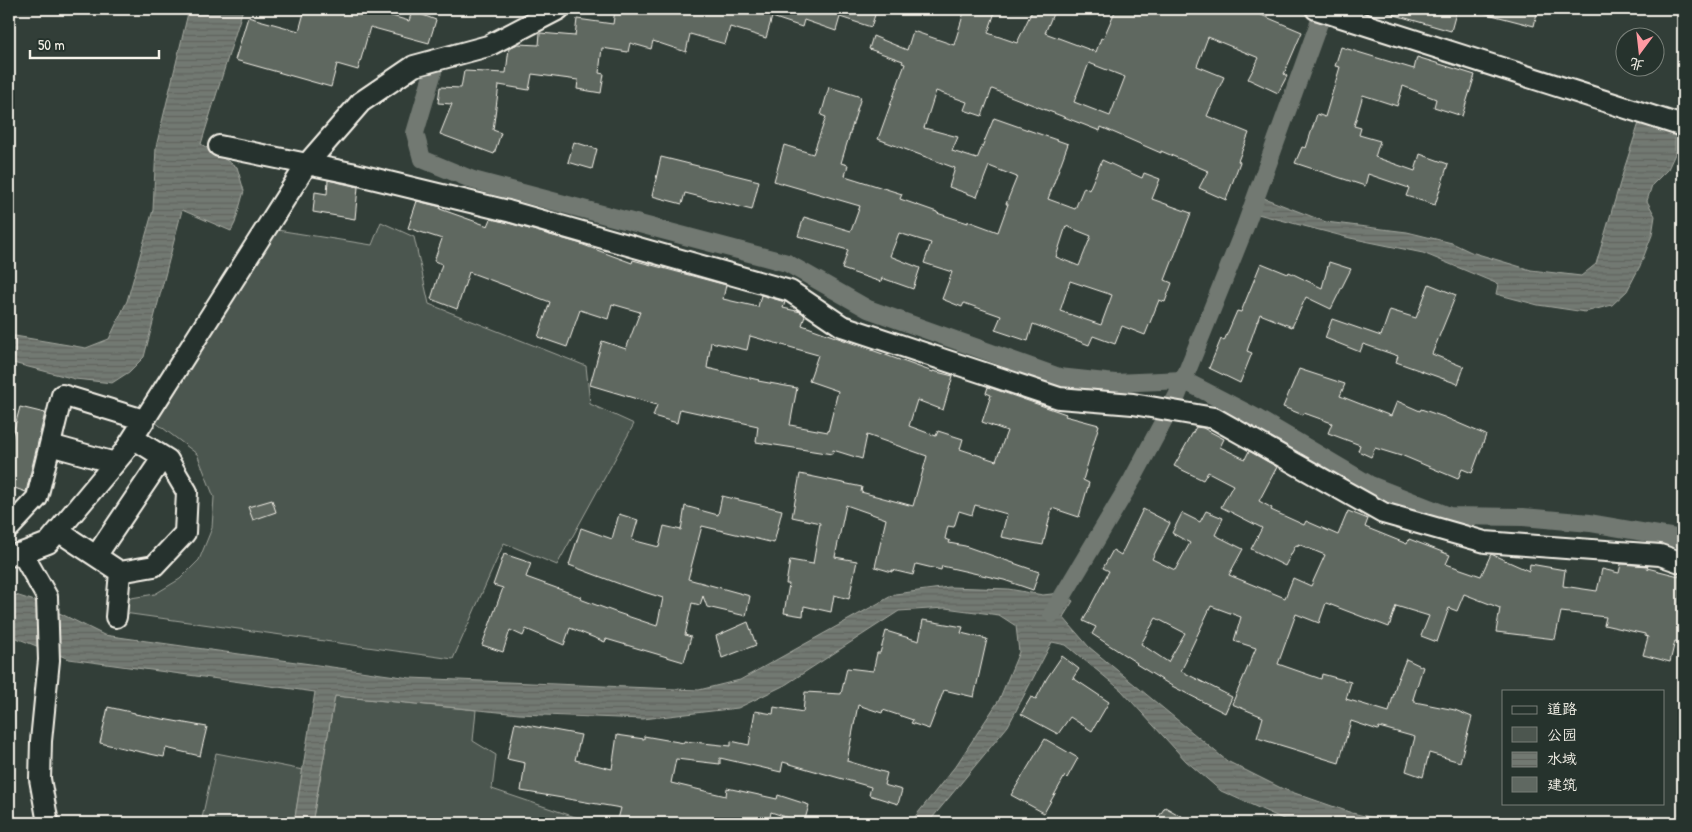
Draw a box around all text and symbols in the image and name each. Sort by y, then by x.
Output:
scale bar [30,28,159,60]
north arrow [1614,28,1664,78]
text: 50 m [38,34,65,55]
text: 北 [1627,54,1646,76]
legend [1502,690,1664,804]
text: 道路 [1547,698,1577,719]
text: 公园 [1547,724,1577,745]
text: 水域 [1547,748,1577,769]
text: 建筑 [1547,774,1577,795]

